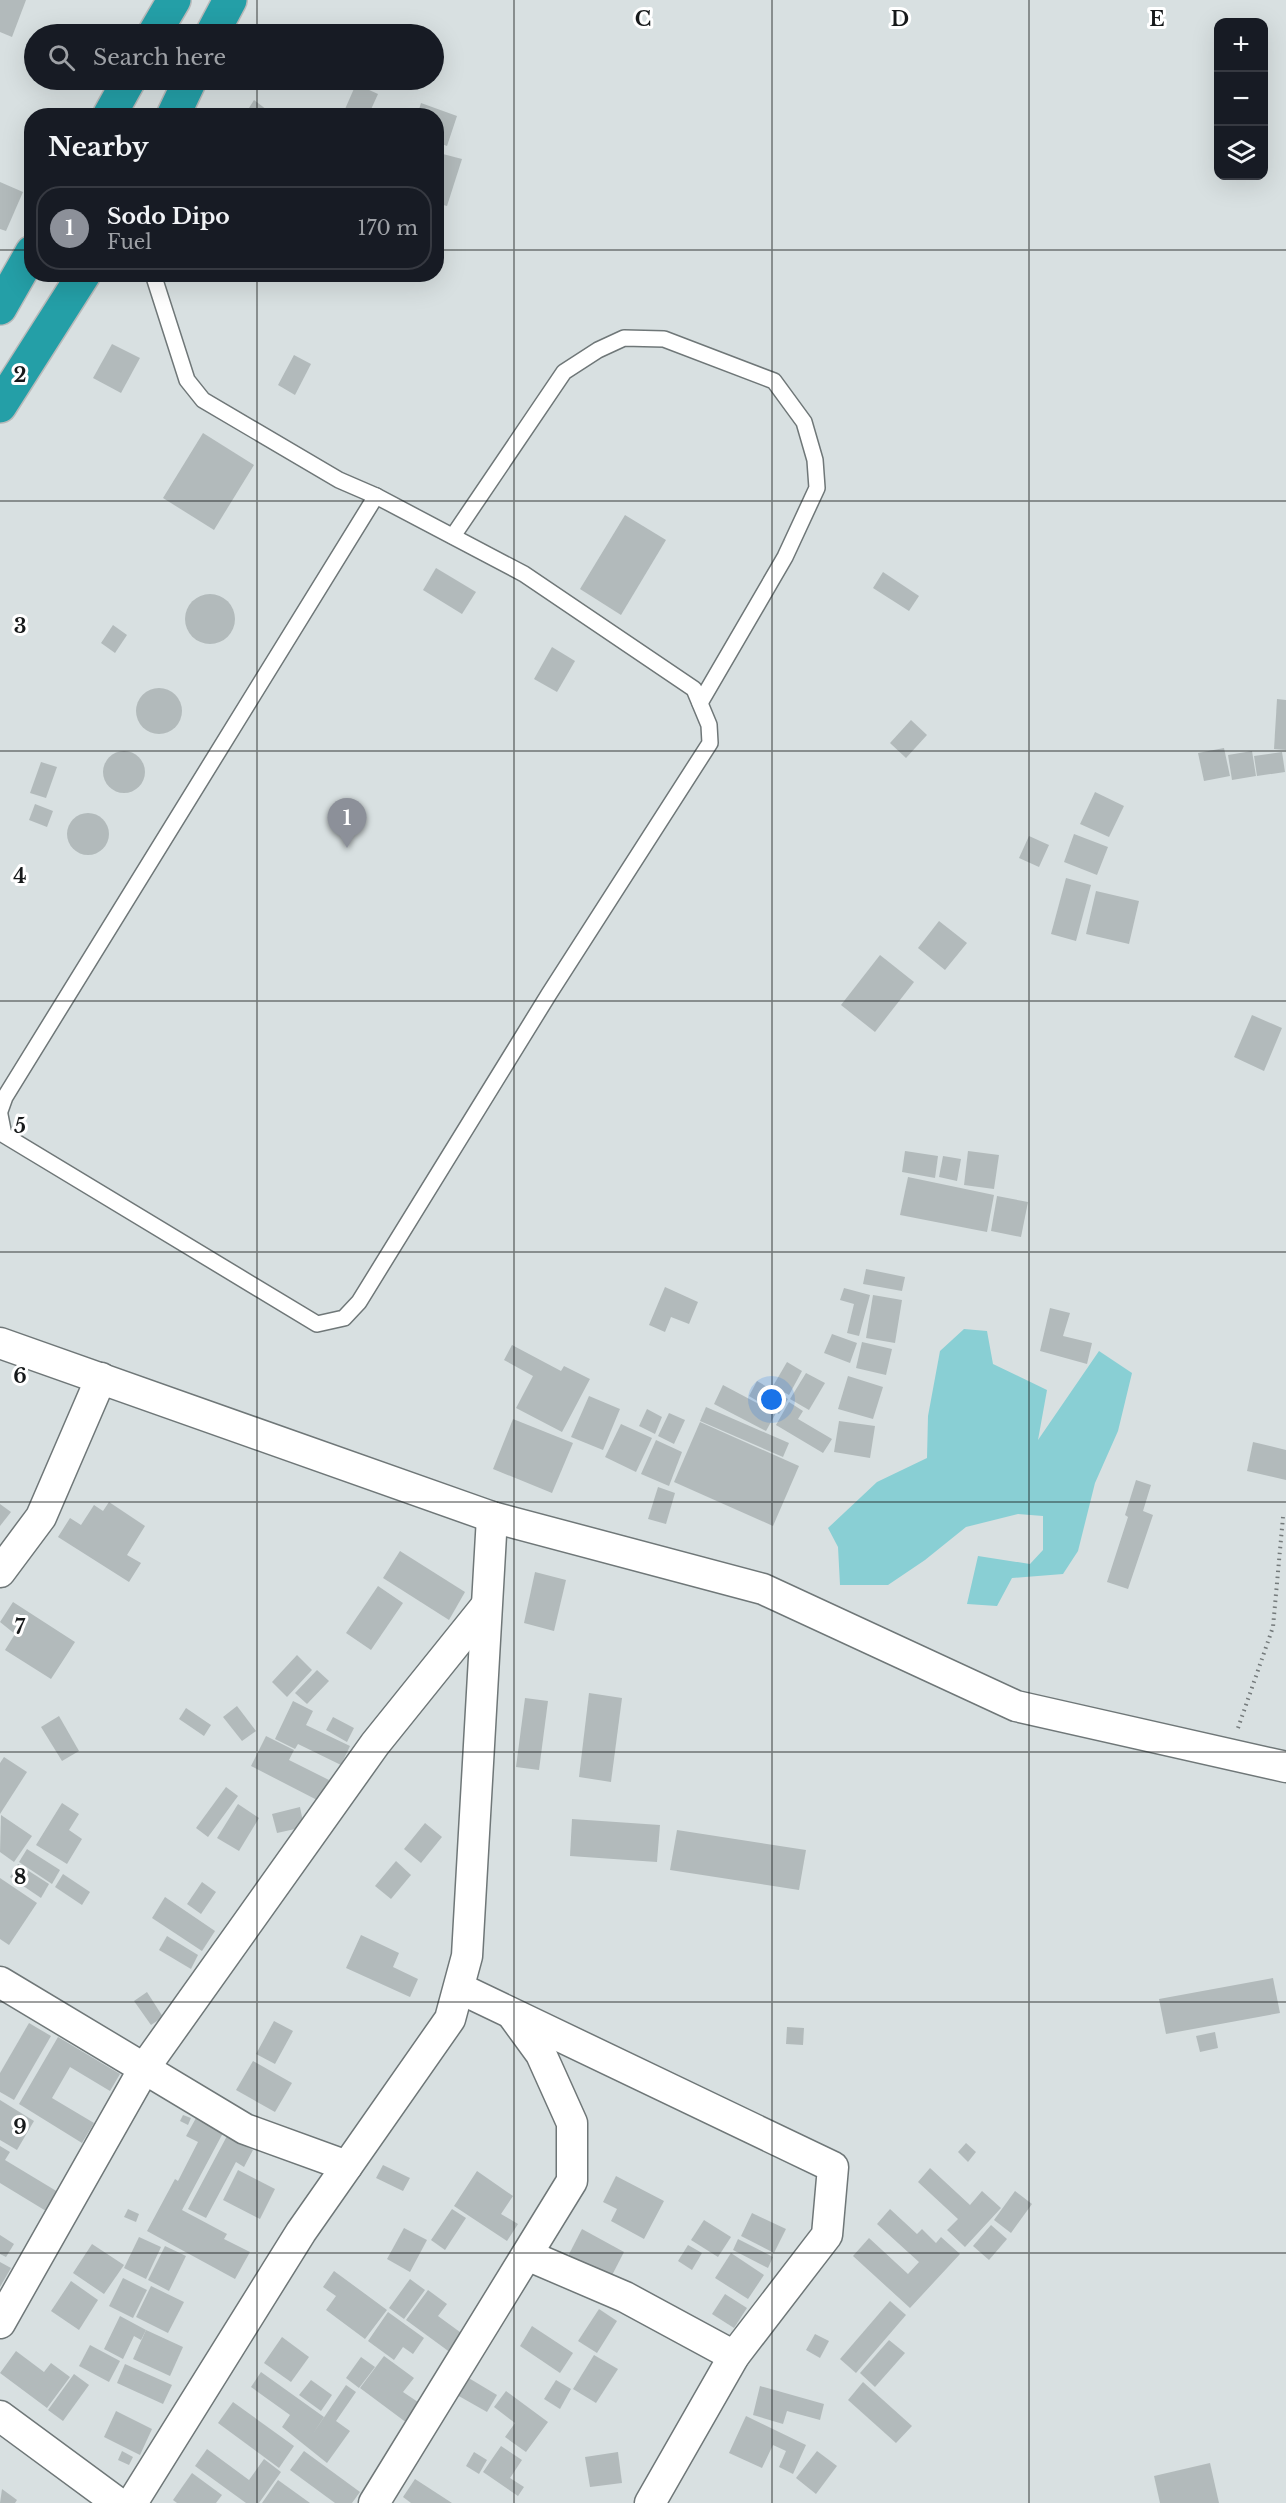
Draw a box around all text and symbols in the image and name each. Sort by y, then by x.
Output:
text: C [635,7,651,31]
text: D [891,7,909,31]
text: E [1149,7,1165,31]
map controls [1214,18,1268,180]
button: + [1214,18,1268,72]
search box [24,24,444,90]
icon: search [45,41,78,74]
text: Search here [93,44,226,71]
button: − [1214,72,1268,126]
button: layers [1214,126,1268,180]
text: Nearby [48,131,149,163]
text: Sodo Dipo [107,203,230,230]
text: 1 [65,216,74,240]
text: 170 m [358,216,418,240]
text: Fuel [107,230,152,254]
text: 2 [13,363,27,387]
text: 3 [14,614,26,638]
pin: 1 [328,798,366,848]
text: 4 [13,864,27,888]
text: 5 [14,1114,26,1138]
text: 6 [13,1364,27,1388]
your location [757,1385,786,1414]
text: 7 [15,1615,26,1639]
text: 8 [14,1865,26,1889]
text: 9 [13,2115,27,2139]

